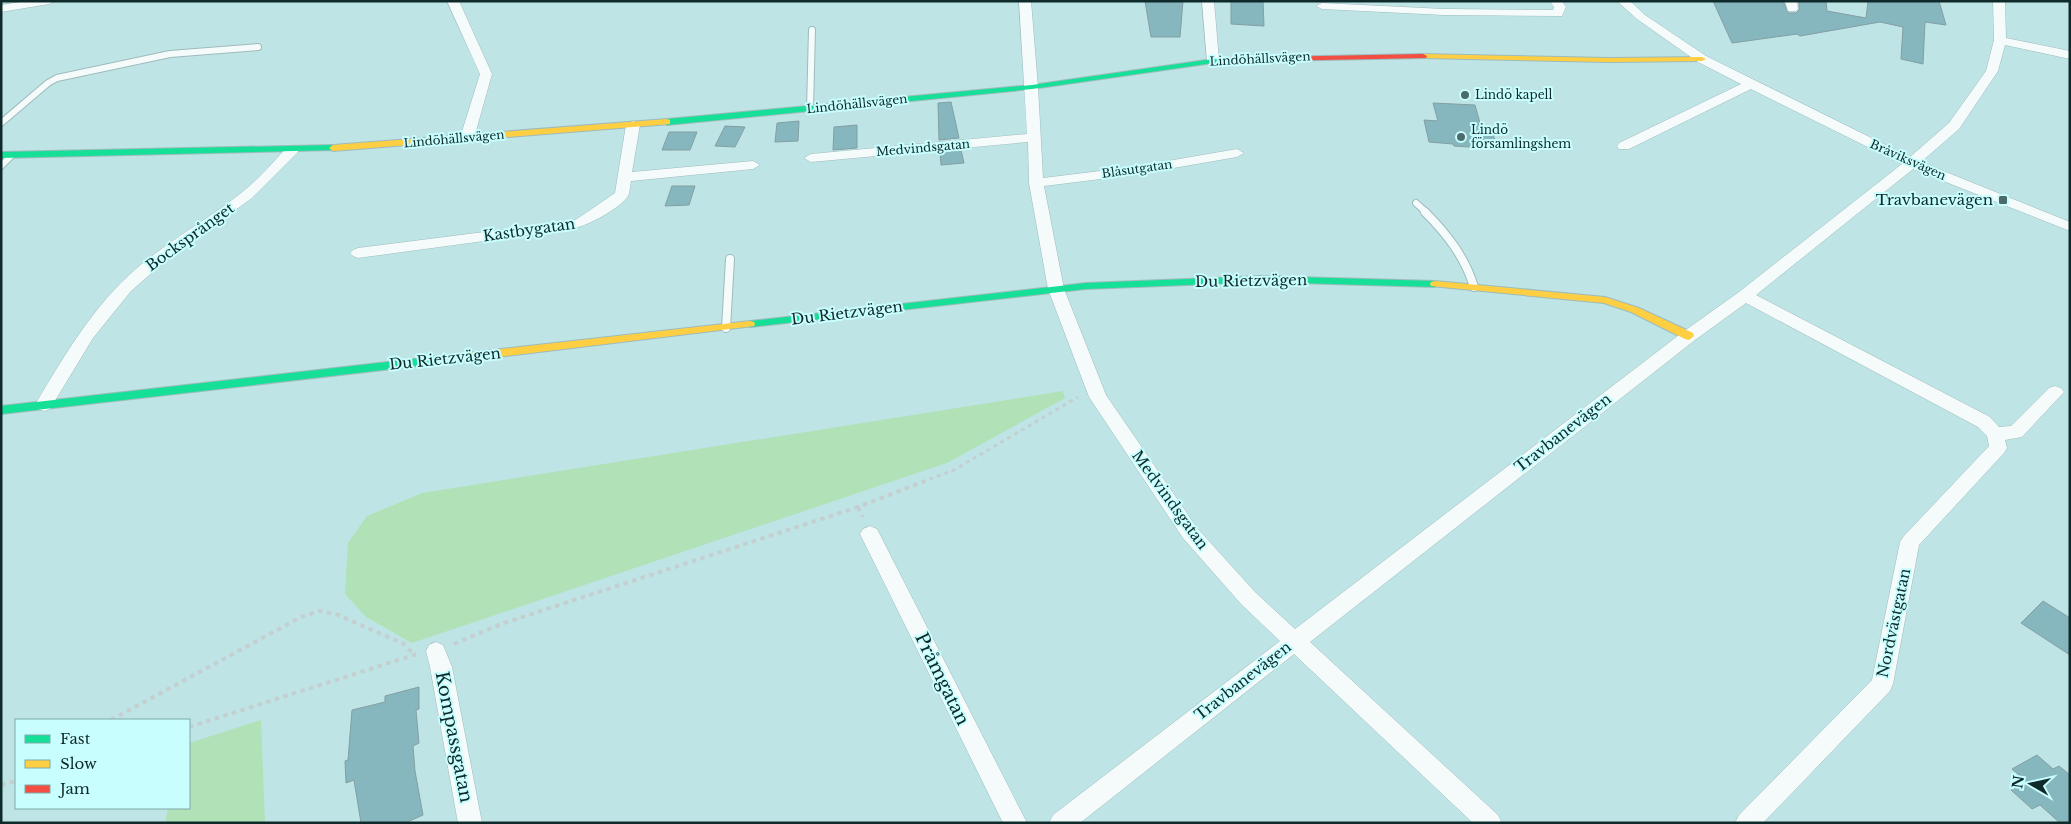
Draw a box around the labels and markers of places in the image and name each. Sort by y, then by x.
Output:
place label: Lindö kapell [1475,87,1552,102]
marker: Lindö kapell [1459,89,1471,101]
place label: Lindö församlingshem [1471,122,1571,151]
marker: Lindö församlingshem [1455,131,1467,143]
place label: Travbanevägen [1876,190,1993,209]
marker: Travbanevägen [1997,194,2009,206]

